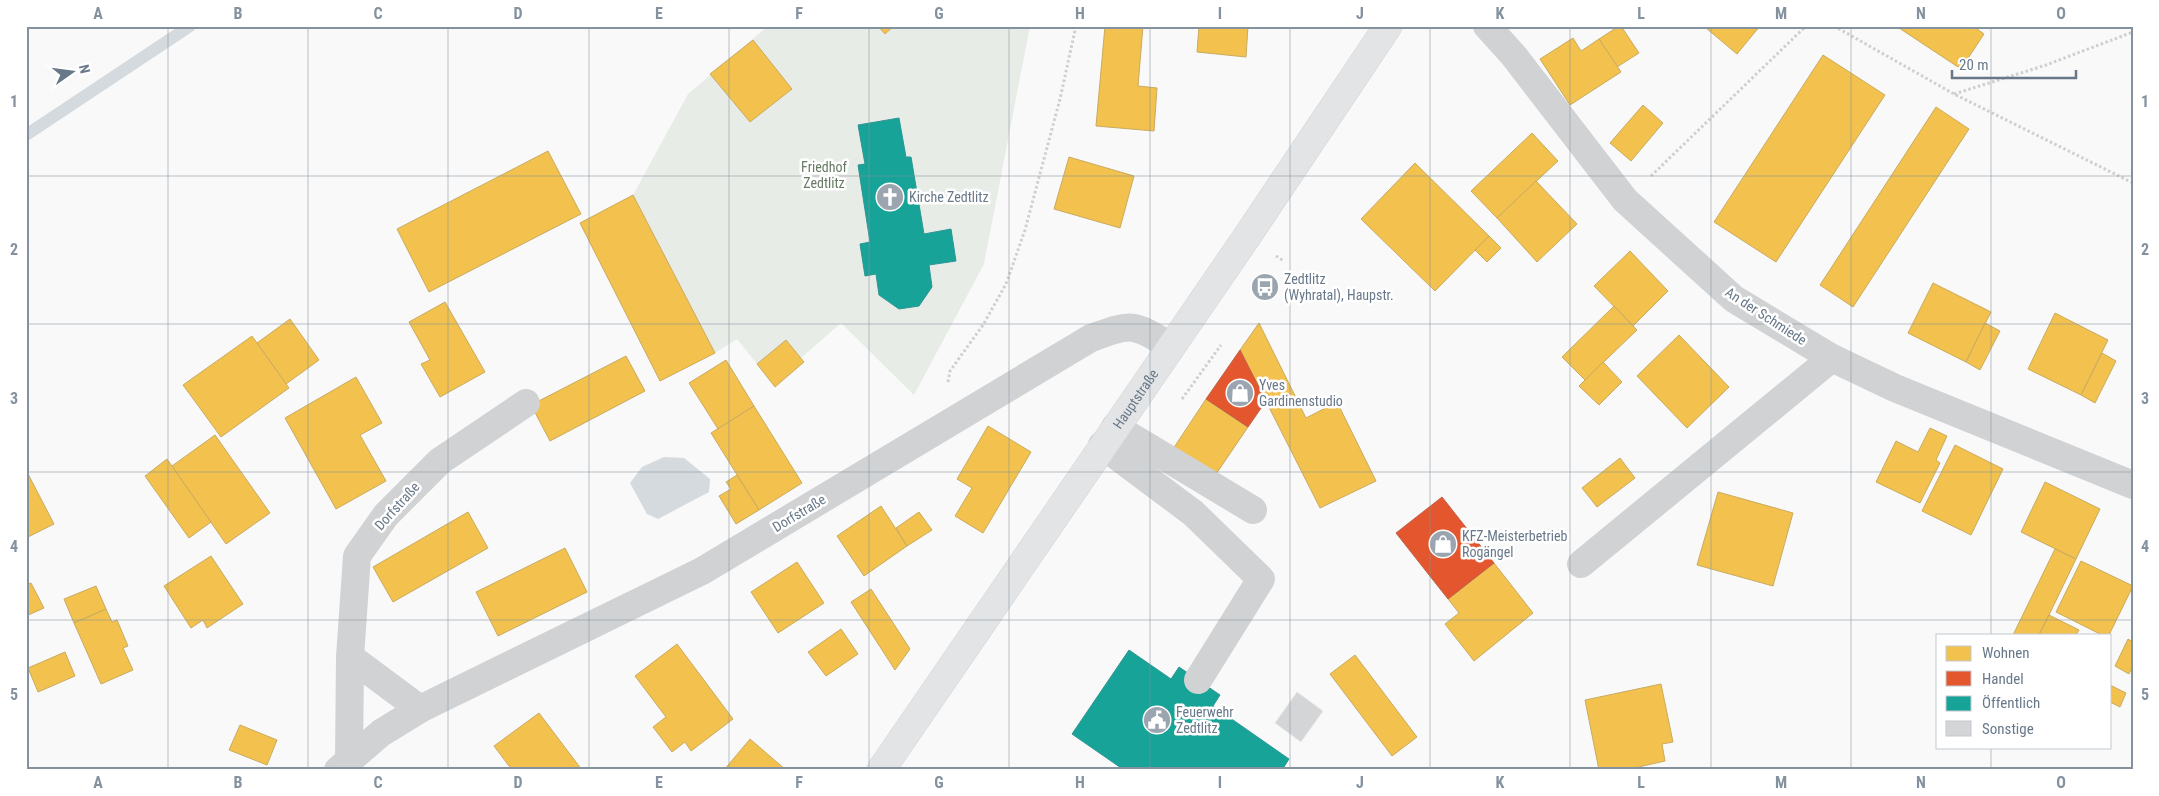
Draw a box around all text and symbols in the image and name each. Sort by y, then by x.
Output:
text: A [93,4,103,23]
text: B [234,4,243,23]
text: C [373,4,383,23]
text: D [513,4,523,23]
text: E [655,4,663,23]
text: F [795,4,803,23]
text: G [934,4,944,23]
text: H [1075,4,1085,23]
text: I [1218,4,1222,23]
text: J [1356,4,1364,23]
text: K [1496,4,1505,23]
text: L [1637,4,1645,23]
text: M [1775,4,1787,23]
text: N [1916,4,1926,23]
text: O [2056,4,2066,23]
north arrow [48,48,98,98]
scale bar [1952,48,2075,80]
text: 20 m [1959,56,1989,74]
text: N [76,63,93,75]
text: 1 [10,92,18,111]
text: 1 [2141,92,2149,111]
park label: Friedhof Zedtlitz [801,159,847,191]
church icon: Kirche Zedtlitz [875,182,905,212]
place label: Kirche Zedtlitz [909,189,989,205]
text: 2 [10,240,18,259]
text: 2 [2141,240,2149,259]
place label: Zedtlitz (Wyhratal), Haupstr. [1284,271,1394,304]
bus stop icon: Zedtlitz (Wyhratal), Haupstr. [1250,272,1280,302]
street label: An der Schmiede [1722,284,1810,348]
street label: Hauptstraße [1110,366,1162,432]
place label: Yves Gardinenstudio [1259,377,1343,409]
shop icon: Yves Gardinenstudio [1225,378,1255,408]
text: 3 [10,389,18,408]
text: 3 [2141,389,2149,408]
street label: Dorfstraße [371,478,423,533]
street label: Dorfstraße [770,491,829,535]
place label: KFZ-Meisterbetrieb Rogängel [1462,528,1568,560]
shop icon: KFZ-Meisterbetrieb Rogängel [1428,529,1458,559]
text: 4 [10,537,18,556]
text: 4 [2141,537,2149,556]
legend [1936,634,2112,748]
text: Wohnen [1982,644,2030,662]
text: Handel [1982,670,2024,688]
text: 5 [10,685,18,704]
text: 5 [2141,685,2149,704]
text: Öffentlich [1982,694,2040,712]
place label: Feuerwehr Zedtlitz [1176,704,1234,736]
public building icon: Feuerwehr Zedtlitz [1142,705,1172,735]
text: Sonstige [1982,720,2034,738]
text: A [93,773,103,792]
text: B [234,773,243,792]
text: C [373,773,383,792]
text: D [513,773,523,792]
text: E [655,773,663,792]
text: F [795,773,803,792]
text: G [934,773,944,792]
text: H [1075,773,1085,792]
text: I [1218,773,1222,792]
text: J [1356,773,1364,792]
text: K [1496,773,1505,792]
text: L [1637,773,1645,792]
text: M [1775,773,1787,792]
text: N [1916,773,1926,792]
text: O [2056,773,2066,792]

